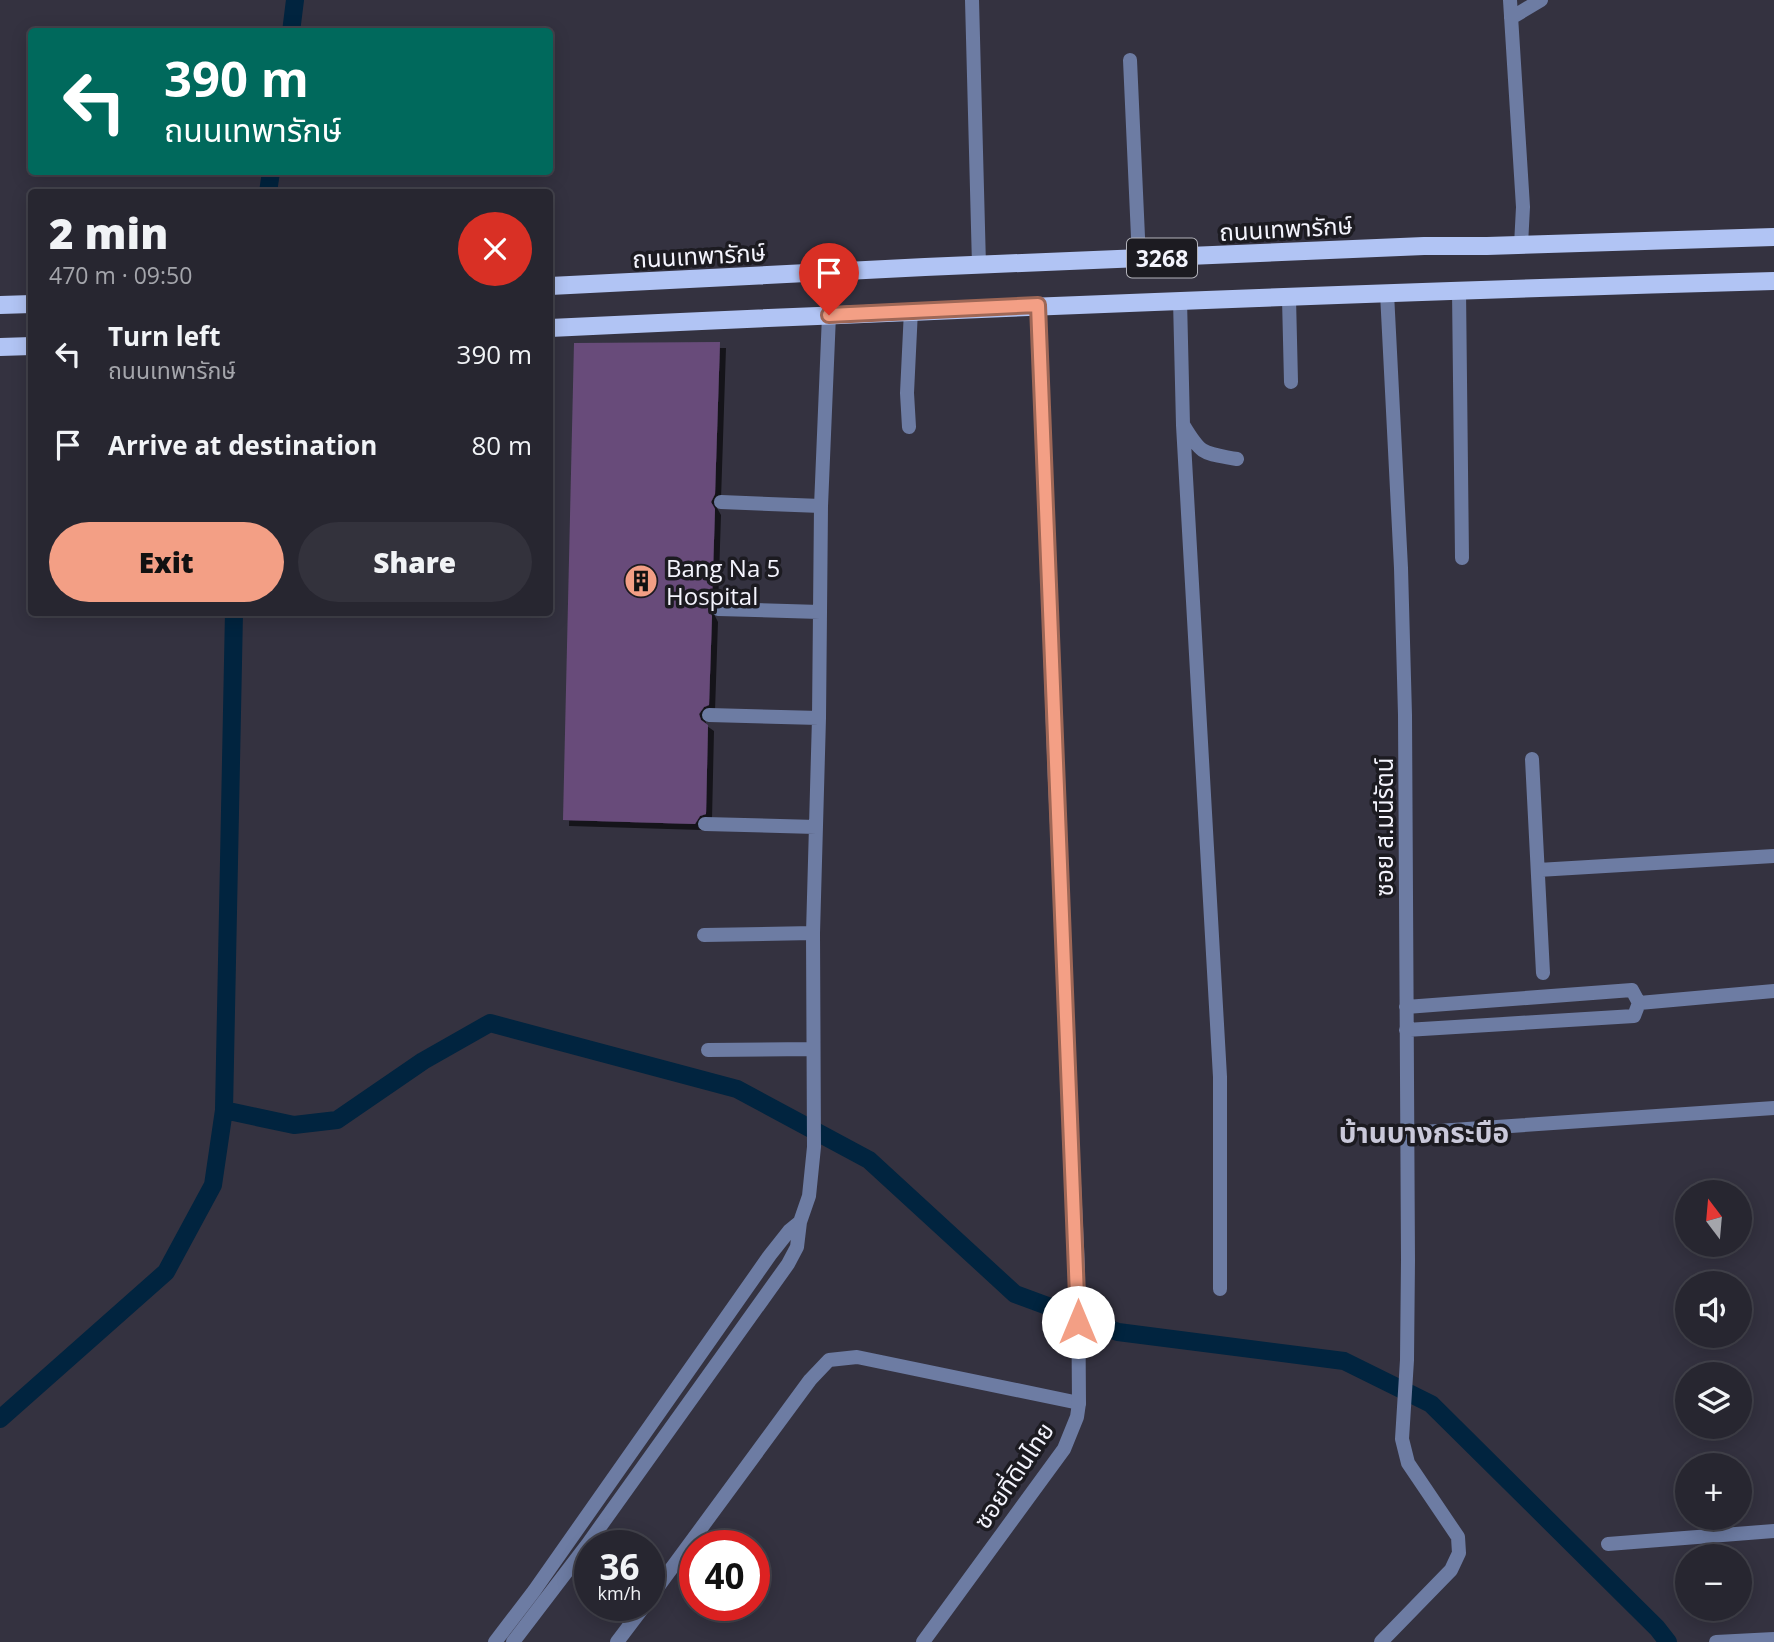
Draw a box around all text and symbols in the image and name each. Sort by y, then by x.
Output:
text: 390 m [164,45,309,111]
icon: left [49,56,140,147]
text: ถนนเทพารักษ์ [164,108,342,151]
text: 2 min [49,204,168,261]
street label: ถนนเทพารักษ์ [1218,208,1354,248]
button: close [458,212,532,286]
street label: ถนนเทพารักษ์ [631,235,767,275]
road number: 3268 [1127,238,1197,278]
pin [799,243,859,315]
icon: arrive [810,254,848,292]
text: 470 m · 09:50 [49,259,192,291]
text: Turn left [108,318,220,354]
icon: left [49,335,87,373]
text: 390 m [457,336,532,372]
text: ถนนเทพารักษ์ [108,354,236,386]
icon: arrive [49,426,87,464]
text: Arrive at destination [108,427,377,463]
text: 80 m [471,427,532,463]
button: Exit [49,522,284,602]
button: Share [298,522,532,602]
place label: Bang Na 5 Hospital [666,551,780,612]
building icon: Bang Na 5 Hospital [622,562,660,600]
street label: ซอย ส.มนีรัตน์ [1367,758,1400,896]
district label: บ้านบางกระบือ [1339,1113,1509,1151]
north arrow [1675,1180,1752,1256]
map controls [1675,1180,1752,1621]
button: sound [1675,1271,1752,1348]
position arrow [1041,1285,1115,1359]
button: layers [1675,1362,1752,1439]
street label: ซอยที่ดินไทย [965,1415,1061,1535]
button: + [1675,1453,1752,1530]
speed limit sign: 40 [679,1530,770,1621]
text: 36 [599,1543,640,1590]
button: − [1675,1544,1752,1621]
text: km/h [598,1581,641,1605]

